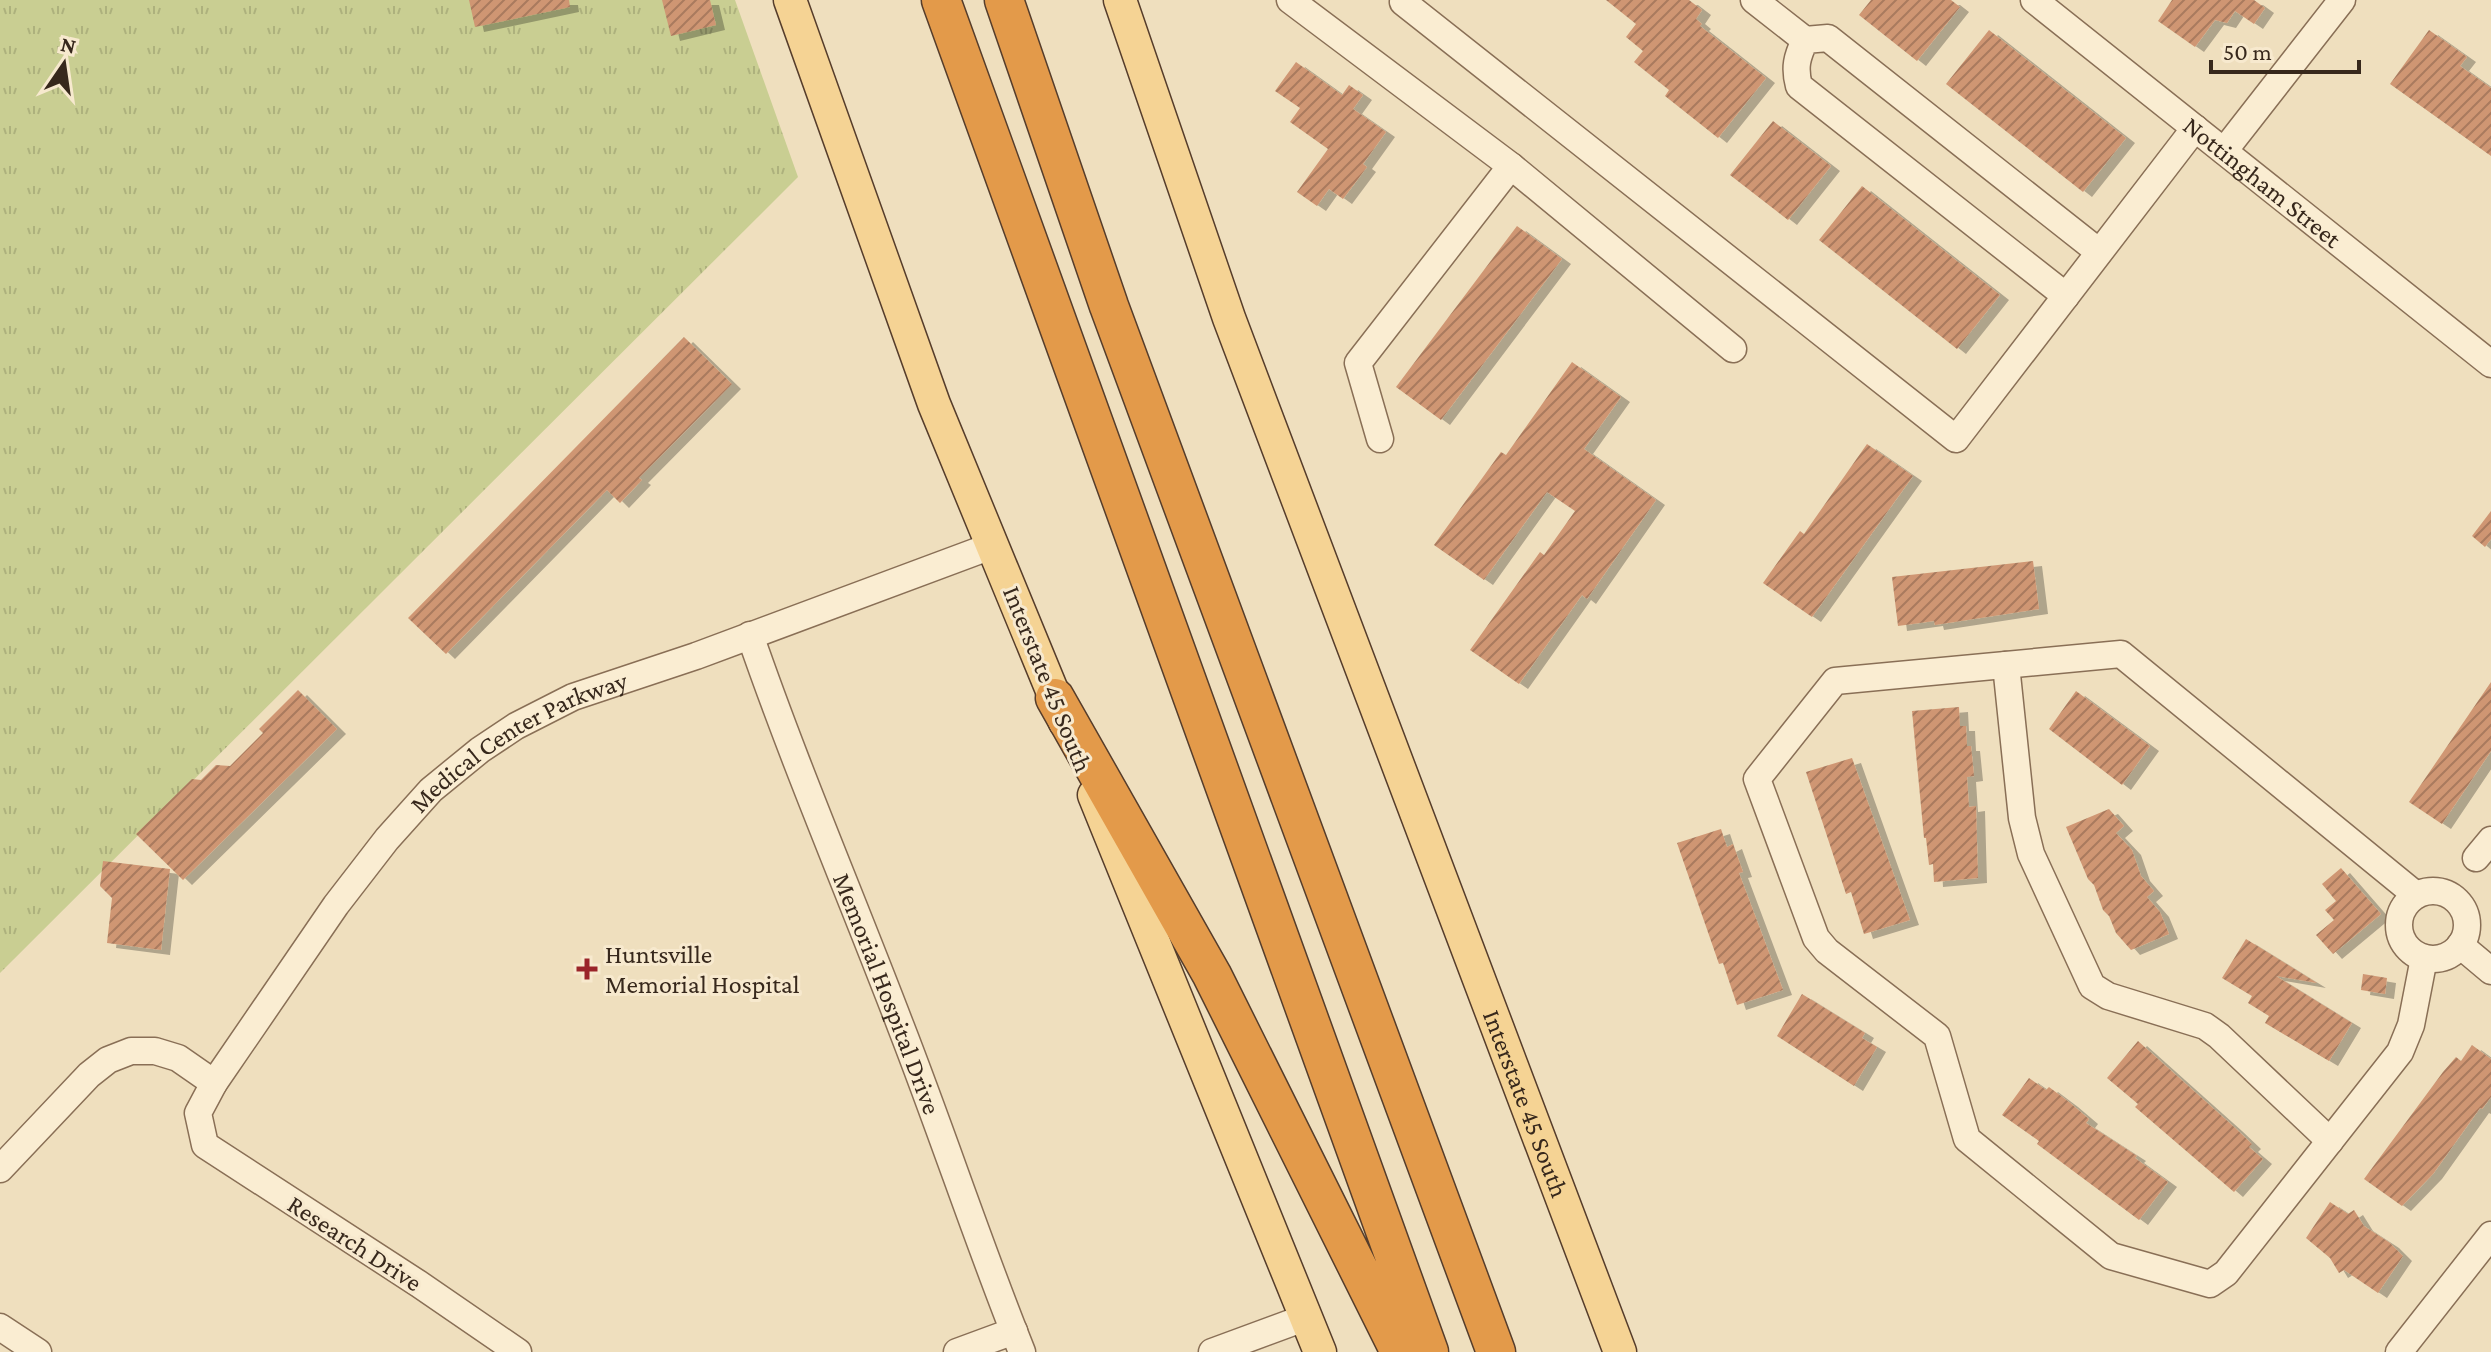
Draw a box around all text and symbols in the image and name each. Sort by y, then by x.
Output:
north arrow [24,24,104,104]
scale bar [2211,24,2359,74]
text: N [58,31,79,59]
text: 50 m [2223,38,2272,65]
street label: Nottingham Street [2178,111,2347,254]
street label: Interstate 45 South [997,582,1098,776]
street label: Medical Center Parkway [404,666,632,818]
street label: Memorial Hospital Drive [827,869,946,1118]
place label: Huntsville Memorial Hospital [605,940,800,999]
marker: Huntsville Memorial Hospital [576,958,598,980]
street label: Interstate 45 South [1477,1006,1574,1202]
street label: Research Drive [282,1189,427,1297]

